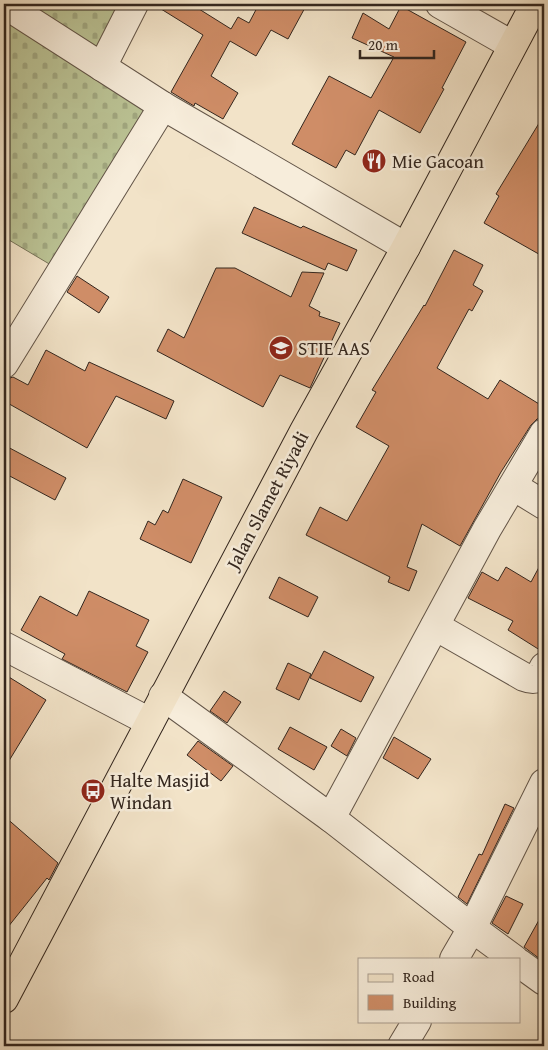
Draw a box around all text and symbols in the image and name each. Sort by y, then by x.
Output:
scale bar [360,28,434,60]
text: 20 m [368,34,399,55]
place label: Mie Gacoan [392,147,484,175]
restaurant icon: Mie Gacoan [361,148,387,174]
place label: STIE AAS [298,334,370,362]
school or university icon: STIE AAS [268,335,294,361]
street label: Jalan Slamet Riyadi [218,426,315,576]
place label: Halte Masjid Windan [110,766,210,816]
bus stop icon: Halte Masjid Windan [80,778,106,804]
legend [358,958,520,1022]
text: Road [403,966,434,987]
text: Building [403,992,457,1013]

